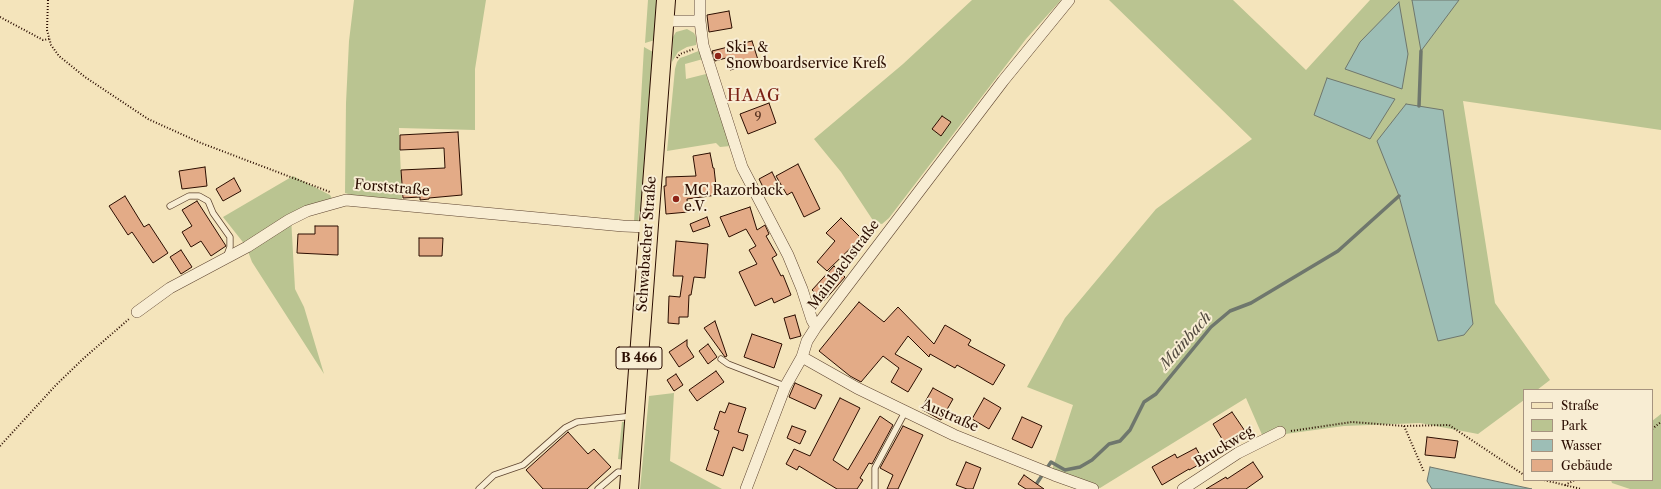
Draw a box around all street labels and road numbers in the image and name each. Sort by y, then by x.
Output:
street label: Schwabacher Straße [634,175,660,313]
street label: Forststraße [354,176,430,200]
street label: Mainbachstraße [805,217,883,313]
road number: B 466 [616,347,662,369]
street label: Austraße [919,396,981,436]
street label: Bruckweg [1191,423,1257,471]

